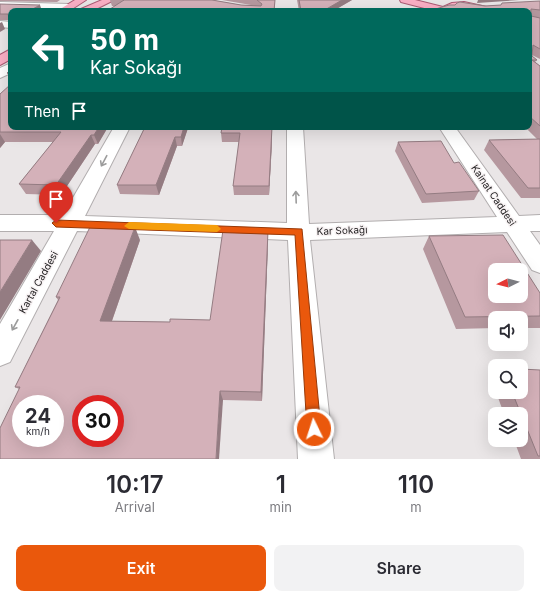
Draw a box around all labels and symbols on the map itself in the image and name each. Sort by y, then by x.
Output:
one-way arrow [100,155,107,167]
street label: Kainat Caddesi [469,162,519,228]
pin [39,182,73,223]
one-way arrow [293,191,300,204]
street label: Kar Sokağı [316,223,368,237]
street label: Kartal Caddesi [16,249,60,315]
north arrow [488,263,528,303]
one-way arrow [11,319,18,331]
speed limit sign: 30 [72,395,124,447]
position arrow [293,408,335,450]

